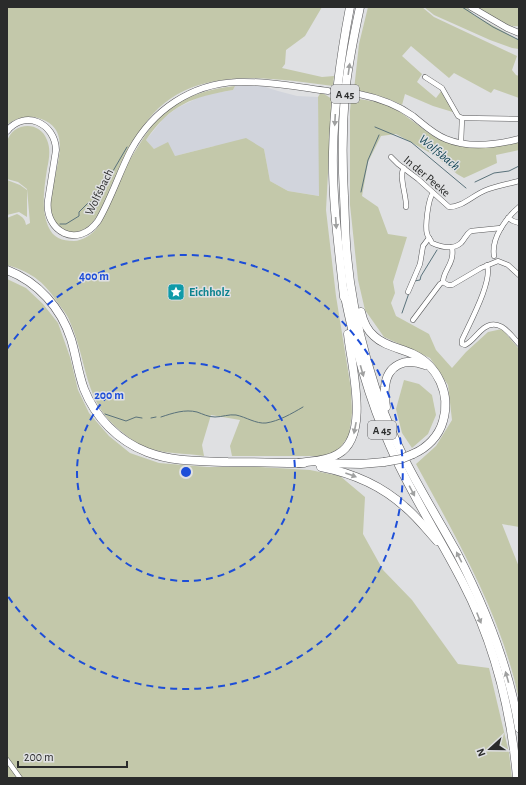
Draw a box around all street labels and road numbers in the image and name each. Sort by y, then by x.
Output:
road number: A 45 [331,85,359,103]
street label: In der Peeke [402,153,452,199]
street label: Wolfsbach [83,167,115,217]
road number: A 45 [368,421,396,439]

